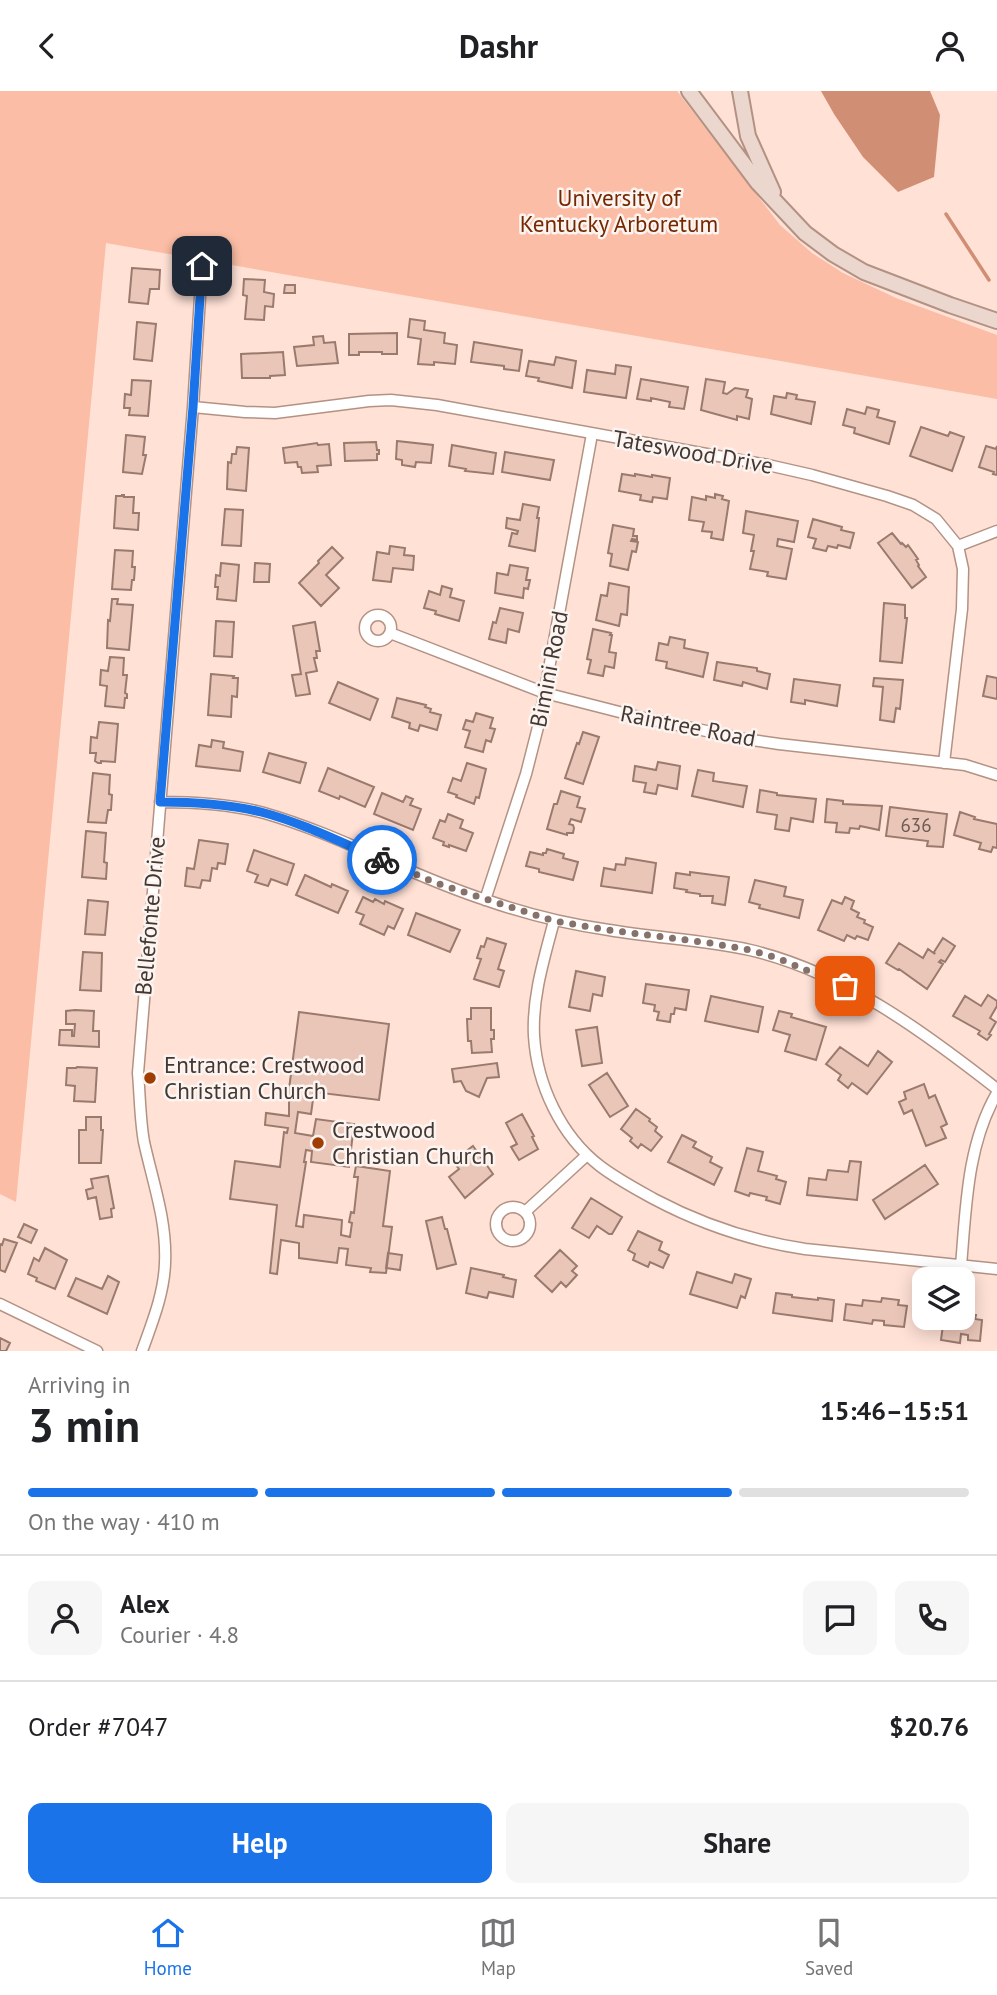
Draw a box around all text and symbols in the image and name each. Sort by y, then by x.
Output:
text: Dashr [459,25,538,67]
icon: back [28,27,66,65]
icon: person [931,27,969,65]
park label: University of Kentucky Arboretum [520,183,718,238]
pin [172,236,232,296]
icon: home [183,247,221,285]
street label: Tateswood Drive [611,423,775,480]
street label: Bimini Road [523,608,574,730]
street label: Raintree Road [618,698,758,753]
house number: 636 [900,813,932,837]
courier [347,825,417,895]
street label: Bellefonte Drive [128,835,171,996]
icon: bike [363,841,401,879]
pin [815,956,875,1016]
icon: bag [826,967,864,1005]
place label: Entrance: Crestwood Christian Church [164,1050,365,1105]
marker: Entrance: Crestwood Christian Church [142,1070,158,1086]
place label: Crestwood Christian Church [332,1115,494,1170]
marker: Crestwood Christian Church [310,1135,326,1151]
map controls [912,1267,975,1330]
button: layers [912,1267,975,1330]
text: Arriving in [28,1370,130,1399]
text: 15:46–15:51 [820,1394,969,1427]
text: 3 min [28,1395,140,1455]
text: On the way · 410 m [28,1507,220,1536]
button: person [28,1581,102,1655]
button: chat [803,1581,877,1655]
button: phone [895,1581,969,1655]
text: Alex [120,1587,170,1620]
text: Courier · 4.8 [120,1620,239,1649]
text: Order #7047 [28,1710,168,1743]
text: $20.76 [889,1710,969,1743]
button: Help [28,1803,492,1883]
button: Share [506,1803,969,1883]
tab: Home [144,1914,192,1980]
tab: Map [479,1914,517,1980]
tab: Saved [805,1914,853,1980]

